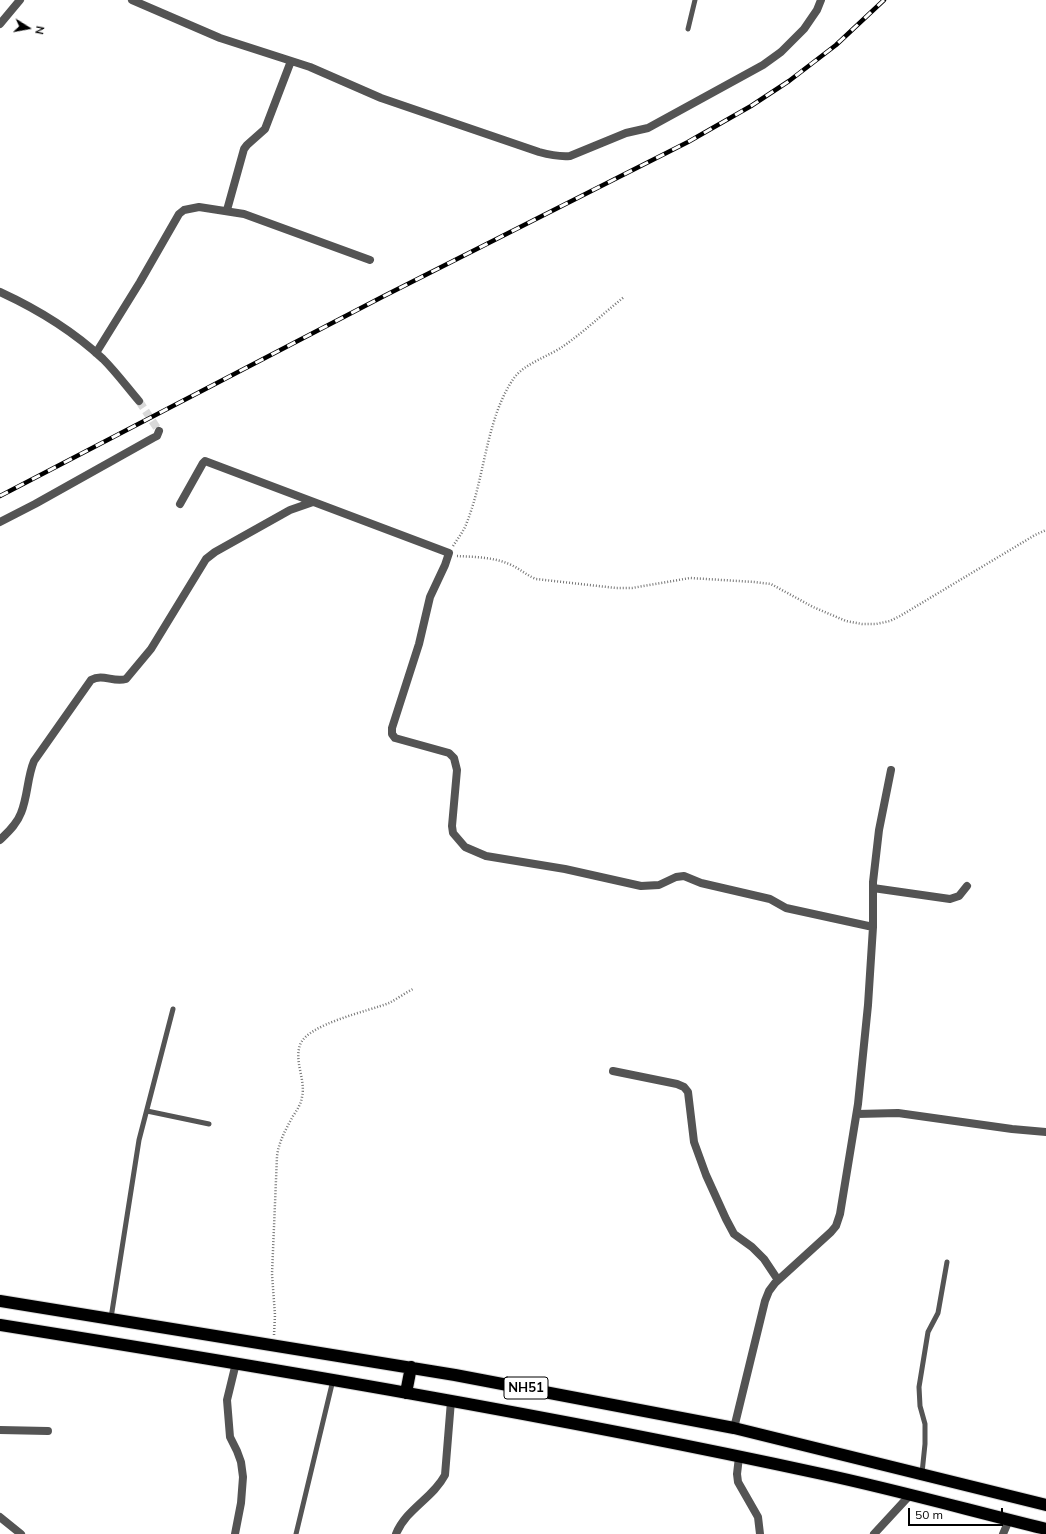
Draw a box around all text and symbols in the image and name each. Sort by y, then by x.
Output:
north arrow [8,8,48,48]
text: N [32,25,47,36]
road number: NH51 [504,1377,548,1399]
scale bar [910,1500,1005,1526]
text: 50 m [915,1507,943,1522]

